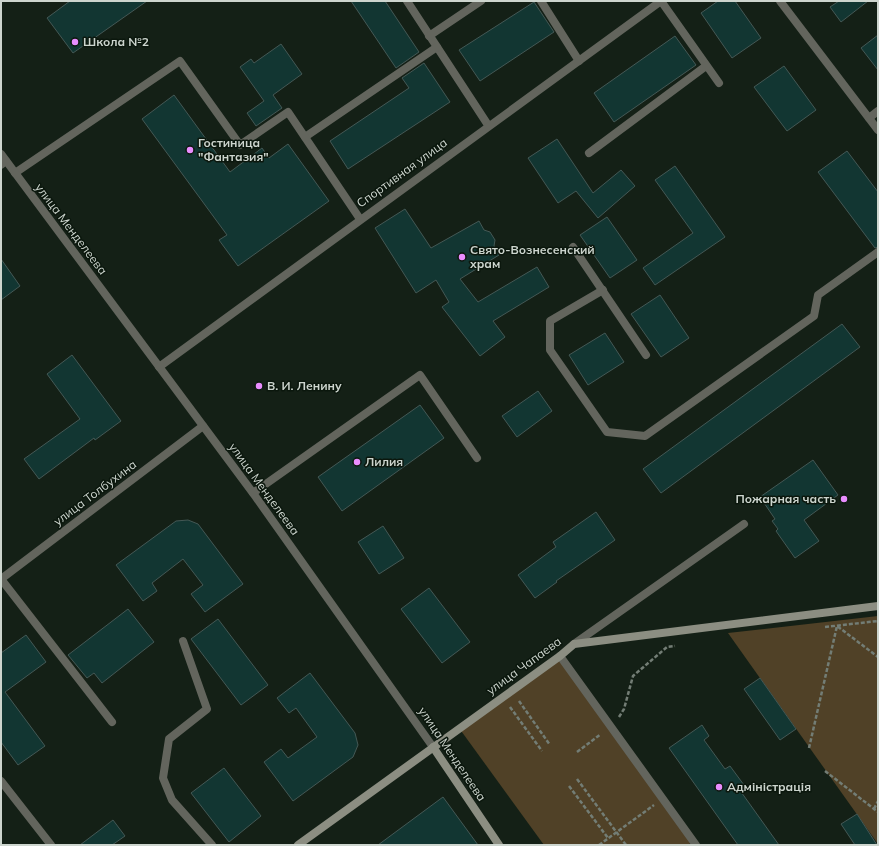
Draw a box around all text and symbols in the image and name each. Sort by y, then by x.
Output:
place label: Школа №2 [83,34,149,49]
marker: Школа №2 [70,37,80,47]
place label: Гостиница "Фантазия" [198,135,269,164]
street label: Спортивная улица [354,135,450,210]
marker: Гостиница "Фантазия" [185,145,195,155]
street label: улица Менделеева [32,180,111,277]
place label: Свято-Вознесенский храм [469,242,595,271]
marker: Свято-Вознесенский храм [457,252,467,262]
place label: В. И. Ленину [267,378,342,393]
marker: В. И. Ленину [254,381,264,391]
street label: улица Менделеева [226,440,303,538]
place label: Лилия [365,454,403,469]
street label: улица Толбухина [50,457,139,529]
marker: Лилия [352,457,362,467]
place label: Пожарная часть [735,491,836,506]
marker: Пожарная часть [839,494,849,504]
street label: улица Чапаева [483,633,564,698]
street label: улица Менделеева [415,704,490,804]
place label: Адміністрація [727,779,811,794]
marker: Адміністрація [714,782,724,792]

